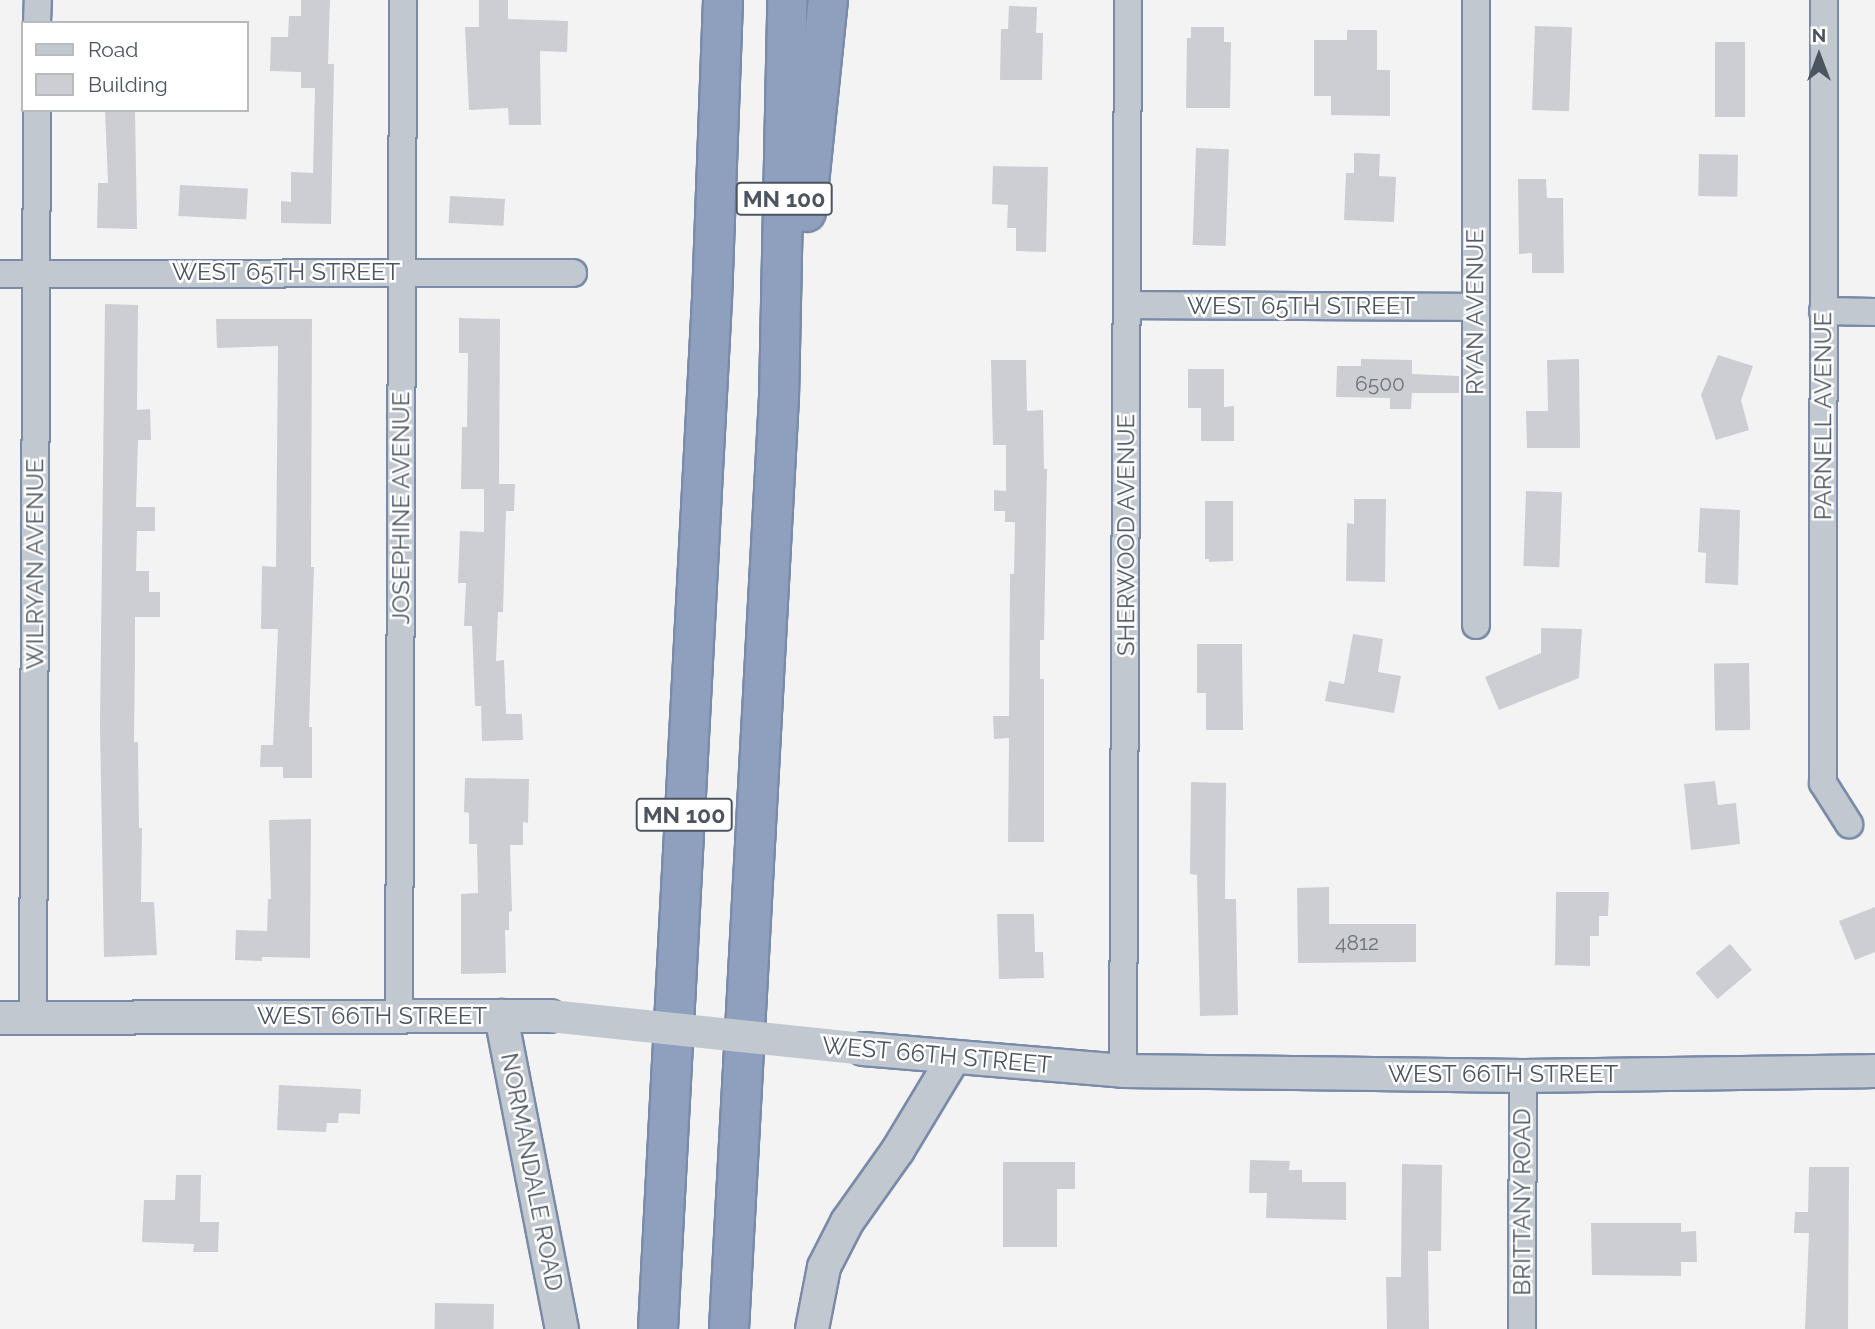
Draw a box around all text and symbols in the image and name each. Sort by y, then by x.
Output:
legend [21,21,248,112]
north arrow [1784,21,1854,91]
text: N [1812,24,1826,46]
text: Road [88,37,138,62]
text: Building [88,72,168,97]
road number: MN 100 [735,180,833,218]
street label: RYAN AVENUE [1461,229,1489,395]
street label: WEST 65TH STREET [172,258,400,286]
street label: WEST 65TH STREET [1187,292,1415,320]
street label: PARNELL AVENUE [1809,311,1837,521]
house number: 6500 [1355,371,1405,397]
street label: JOSEPHINE AVENUE [387,391,415,625]
street label: SHERWOOD AVENUE [1112,414,1140,656]
street label: WILRYAN AVENUE [21,458,49,670]
road number: MN 100 [635,796,733,834]
house number: 4812 [1335,930,1379,956]
street label: WEST 66TH STREET [257,1002,487,1030]
street label: WEST 66TH STREET [821,1031,1053,1079]
street label: NORMANDALE ROAD [495,1050,569,1294]
street label: WEST 66TH STREET [1388,1060,1618,1088]
street label: BRITTANY ROAD [1508,1108,1536,1296]

